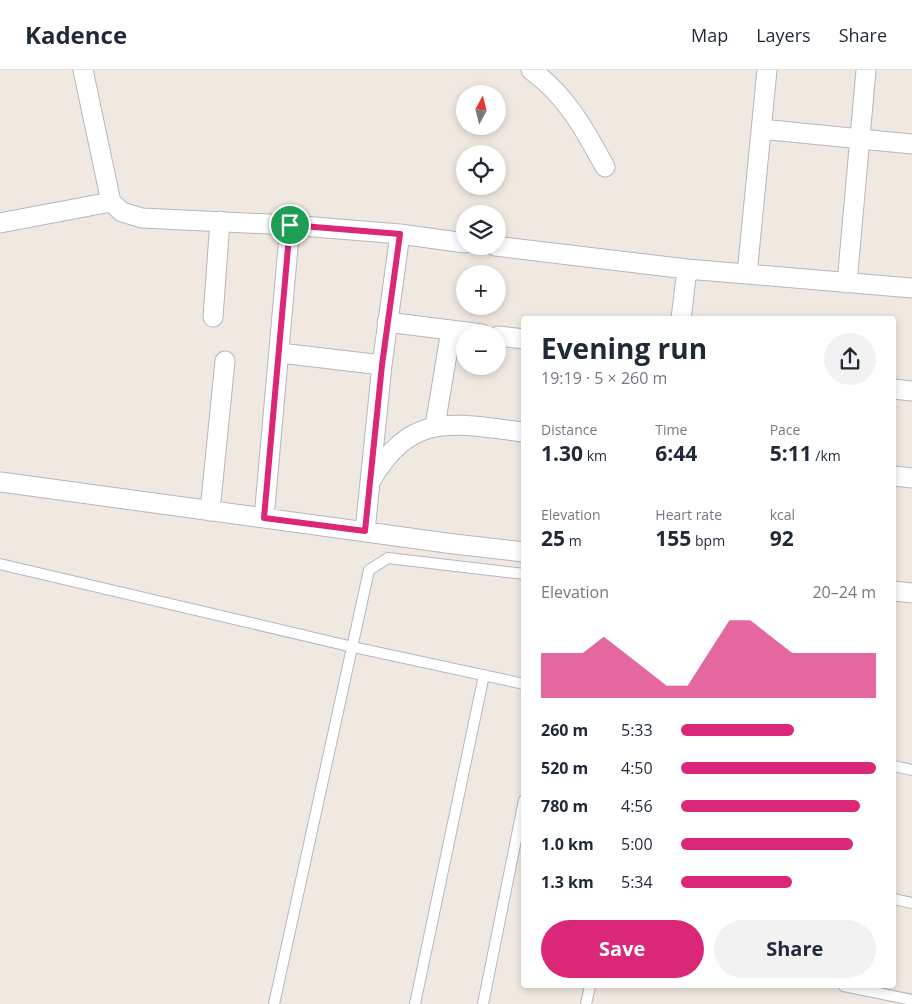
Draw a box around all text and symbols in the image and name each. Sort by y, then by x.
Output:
text: Kadence [25,18,127,51]
text: Map [691,23,728,47]
text: Layers [756,23,811,47]
text: Share [839,23,887,47]
north arrow [456,85,506,135]
map controls [456,85,506,375]
button: locate [456,145,506,195]
pin [269,204,311,246]
button: layers [456,205,506,255]
icon: arrive [276,211,304,239]
button: + [456,265,506,315]
button: − [456,325,506,375]
text: Evening run [541,329,707,367]
button: share [824,333,876,385]
text: 19:19 · 5 × 260 m [541,367,667,389]
text: Distance [541,420,597,439]
text: Time [655,420,687,439]
text: Pace [770,420,800,439]
text: 1.30 [541,439,583,467]
text: 6:44 [655,439,697,467]
text: 5:11 [770,439,812,467]
text: km [583,446,607,465]
text: /km [812,446,841,465]
text: Elevation [541,505,600,524]
text: Heart rate [655,505,722,524]
text: kcal [770,505,795,524]
text: 25 [541,524,565,552]
text: 155 [655,524,691,552]
text: 92 [770,524,794,552]
text: m [565,531,582,550]
text: bpm [691,531,725,550]
text: Elevation [541,581,609,603]
text: 20–24 m [812,581,876,603]
text: 260 m [541,719,588,741]
text: 5:33 [621,719,653,741]
text: 520 m [541,757,588,779]
text: 4:50 [621,757,653,779]
text: 780 m [541,795,588,817]
text: 4:56 [621,795,653,817]
text: 1.0 km [541,833,594,855]
text: 5:00 [621,833,653,855]
text: 1.3 km [541,871,594,893]
text: 5:34 [621,871,653,893]
button: Save [541,920,704,978]
button: Share [714,920,876,978]

